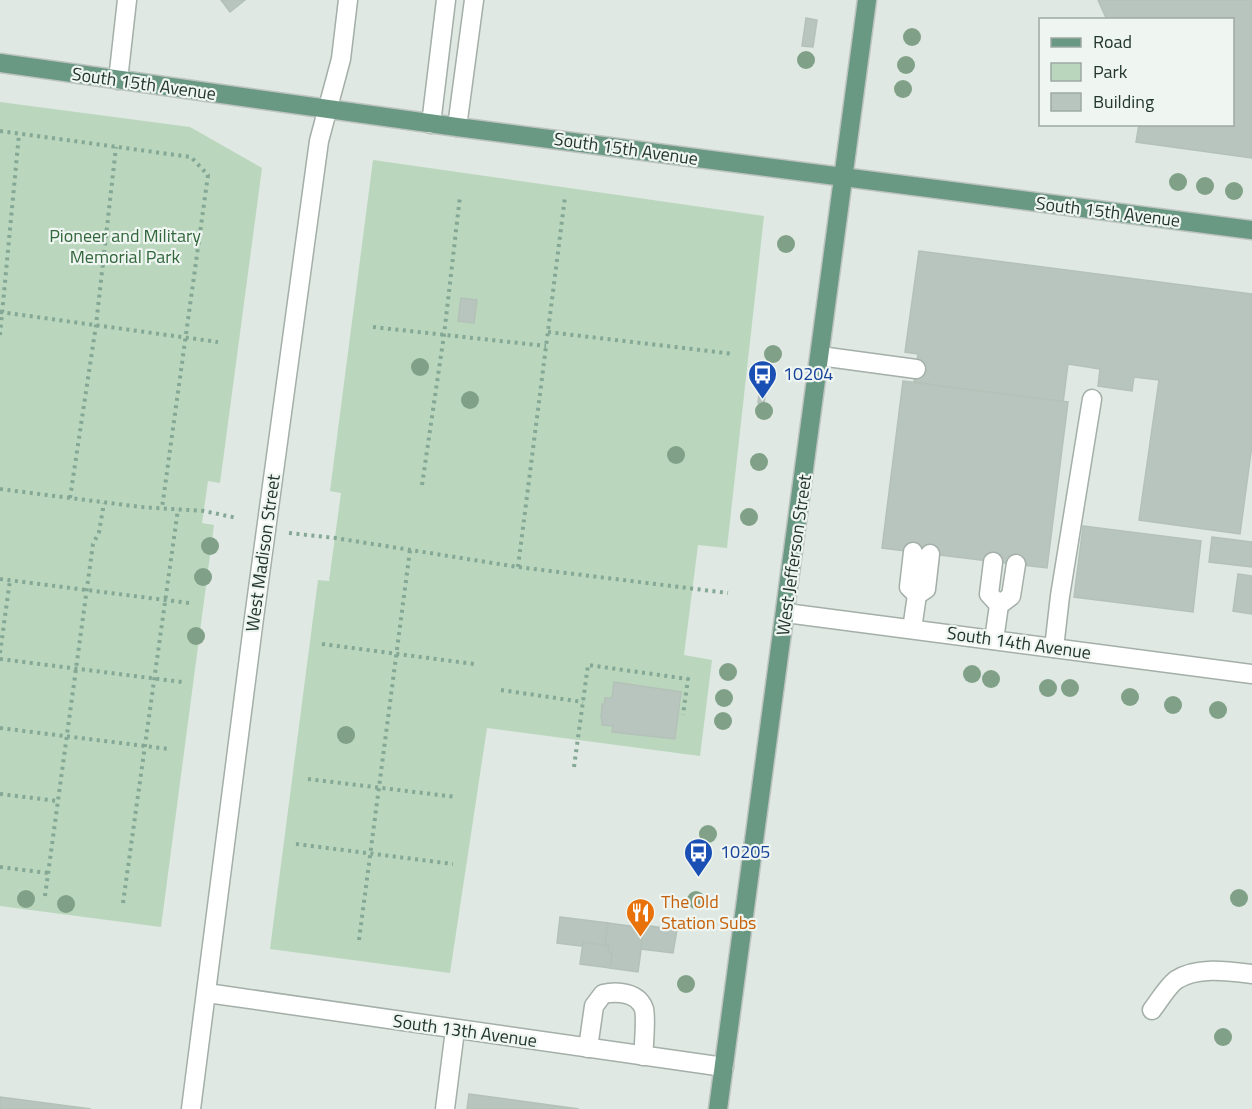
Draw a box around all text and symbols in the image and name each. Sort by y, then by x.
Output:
legend [1039,18,1234,126]
text: Road [1093,28,1132,55]
text: Park [1093,58,1128,85]
street label: South 15th Avenue [70,60,218,107]
text: Building [1093,88,1154,115]
street label: South 15th Avenue [552,125,700,172]
street label: South 15th Avenue [1034,189,1182,234]
park label: Pioneer and Military Memorial Park [49,222,201,270]
bus stop icon: 10204 [746,358,778,400]
place label: 10204 [783,360,833,387]
street label: West Madison Street [238,472,287,633]
street label: West Jefferson Street [769,472,818,637]
street label: South 14th Avenue [945,619,1093,666]
bus stop icon: 10205 [683,836,715,878]
place label: 10205 [720,838,770,865]
place label: The Old Station Subs [661,888,756,936]
restaurant icon: The Old Station Subs [624,896,656,938]
street label: South 13th Avenue [391,1007,539,1054]

